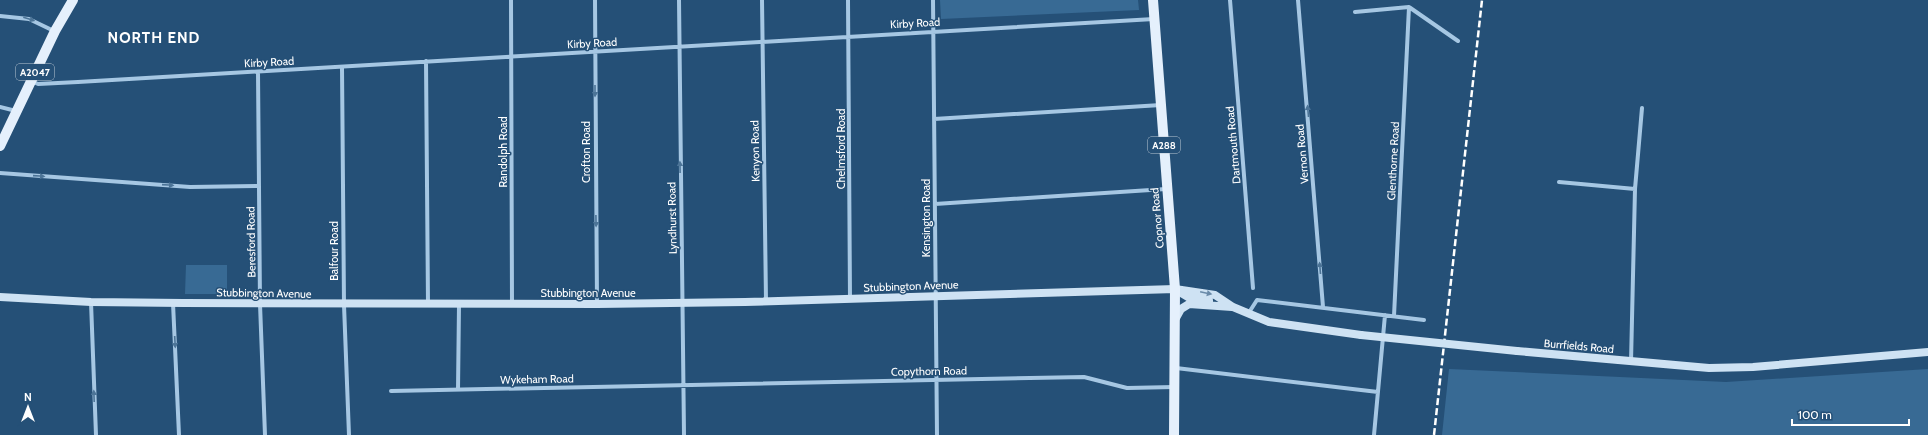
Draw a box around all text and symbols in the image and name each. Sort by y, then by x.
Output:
street label: Kirby Road [890,15,940,31]
one-way arrow [23,16,35,22]
district label: NORTH END [108,29,200,47]
street label: Kirby Road [567,35,617,51]
street label: Kirby Road [244,54,294,70]
road number: A2047 [16,64,54,80]
one-way arrow [592,85,598,98]
one-way arrow [1304,105,1311,117]
street label: Dartmouth Road [1223,106,1243,184]
street label: Chelmsford Road [834,109,848,189]
street label: Randolph Road [496,116,510,188]
street label: Kenyon Road [747,120,763,182]
street label: Crofton Road [579,121,593,183]
street label: Glenthorne Road [1384,121,1402,201]
street label: Vernon Road [1292,124,1312,184]
road number: A288 [1148,137,1180,153]
one-way arrow [677,160,683,173]
one-way arrow [33,172,45,179]
street label: Kensington Road [919,179,933,257]
one-way arrow [162,182,174,189]
street label: Lyndhurst Road [664,182,680,254]
street label: Copnor Road [1147,187,1167,249]
street label: Beresford Road [243,206,259,278]
one-way arrow [593,215,599,228]
street label: Balfour Road [327,221,341,281]
one-way arrow [1317,262,1324,274]
street label: Stubbington Avenue [863,277,959,295]
street label: Stubbington Avenue [216,285,312,301]
street label: Stubbington Avenue [540,286,636,300]
one-way arrow [1200,290,1212,296]
one-way arrow [172,336,178,349]
street label: Burrfields Road [1543,336,1615,356]
street label: Copythorn Road [891,363,967,379]
street label: Wykeham Road [500,371,574,387]
north arrow [8,387,48,427]
text: N [24,390,32,404]
one-way arrow [91,390,98,402]
scale bar [1792,401,1909,427]
text: 100 m [1798,407,1832,422]

